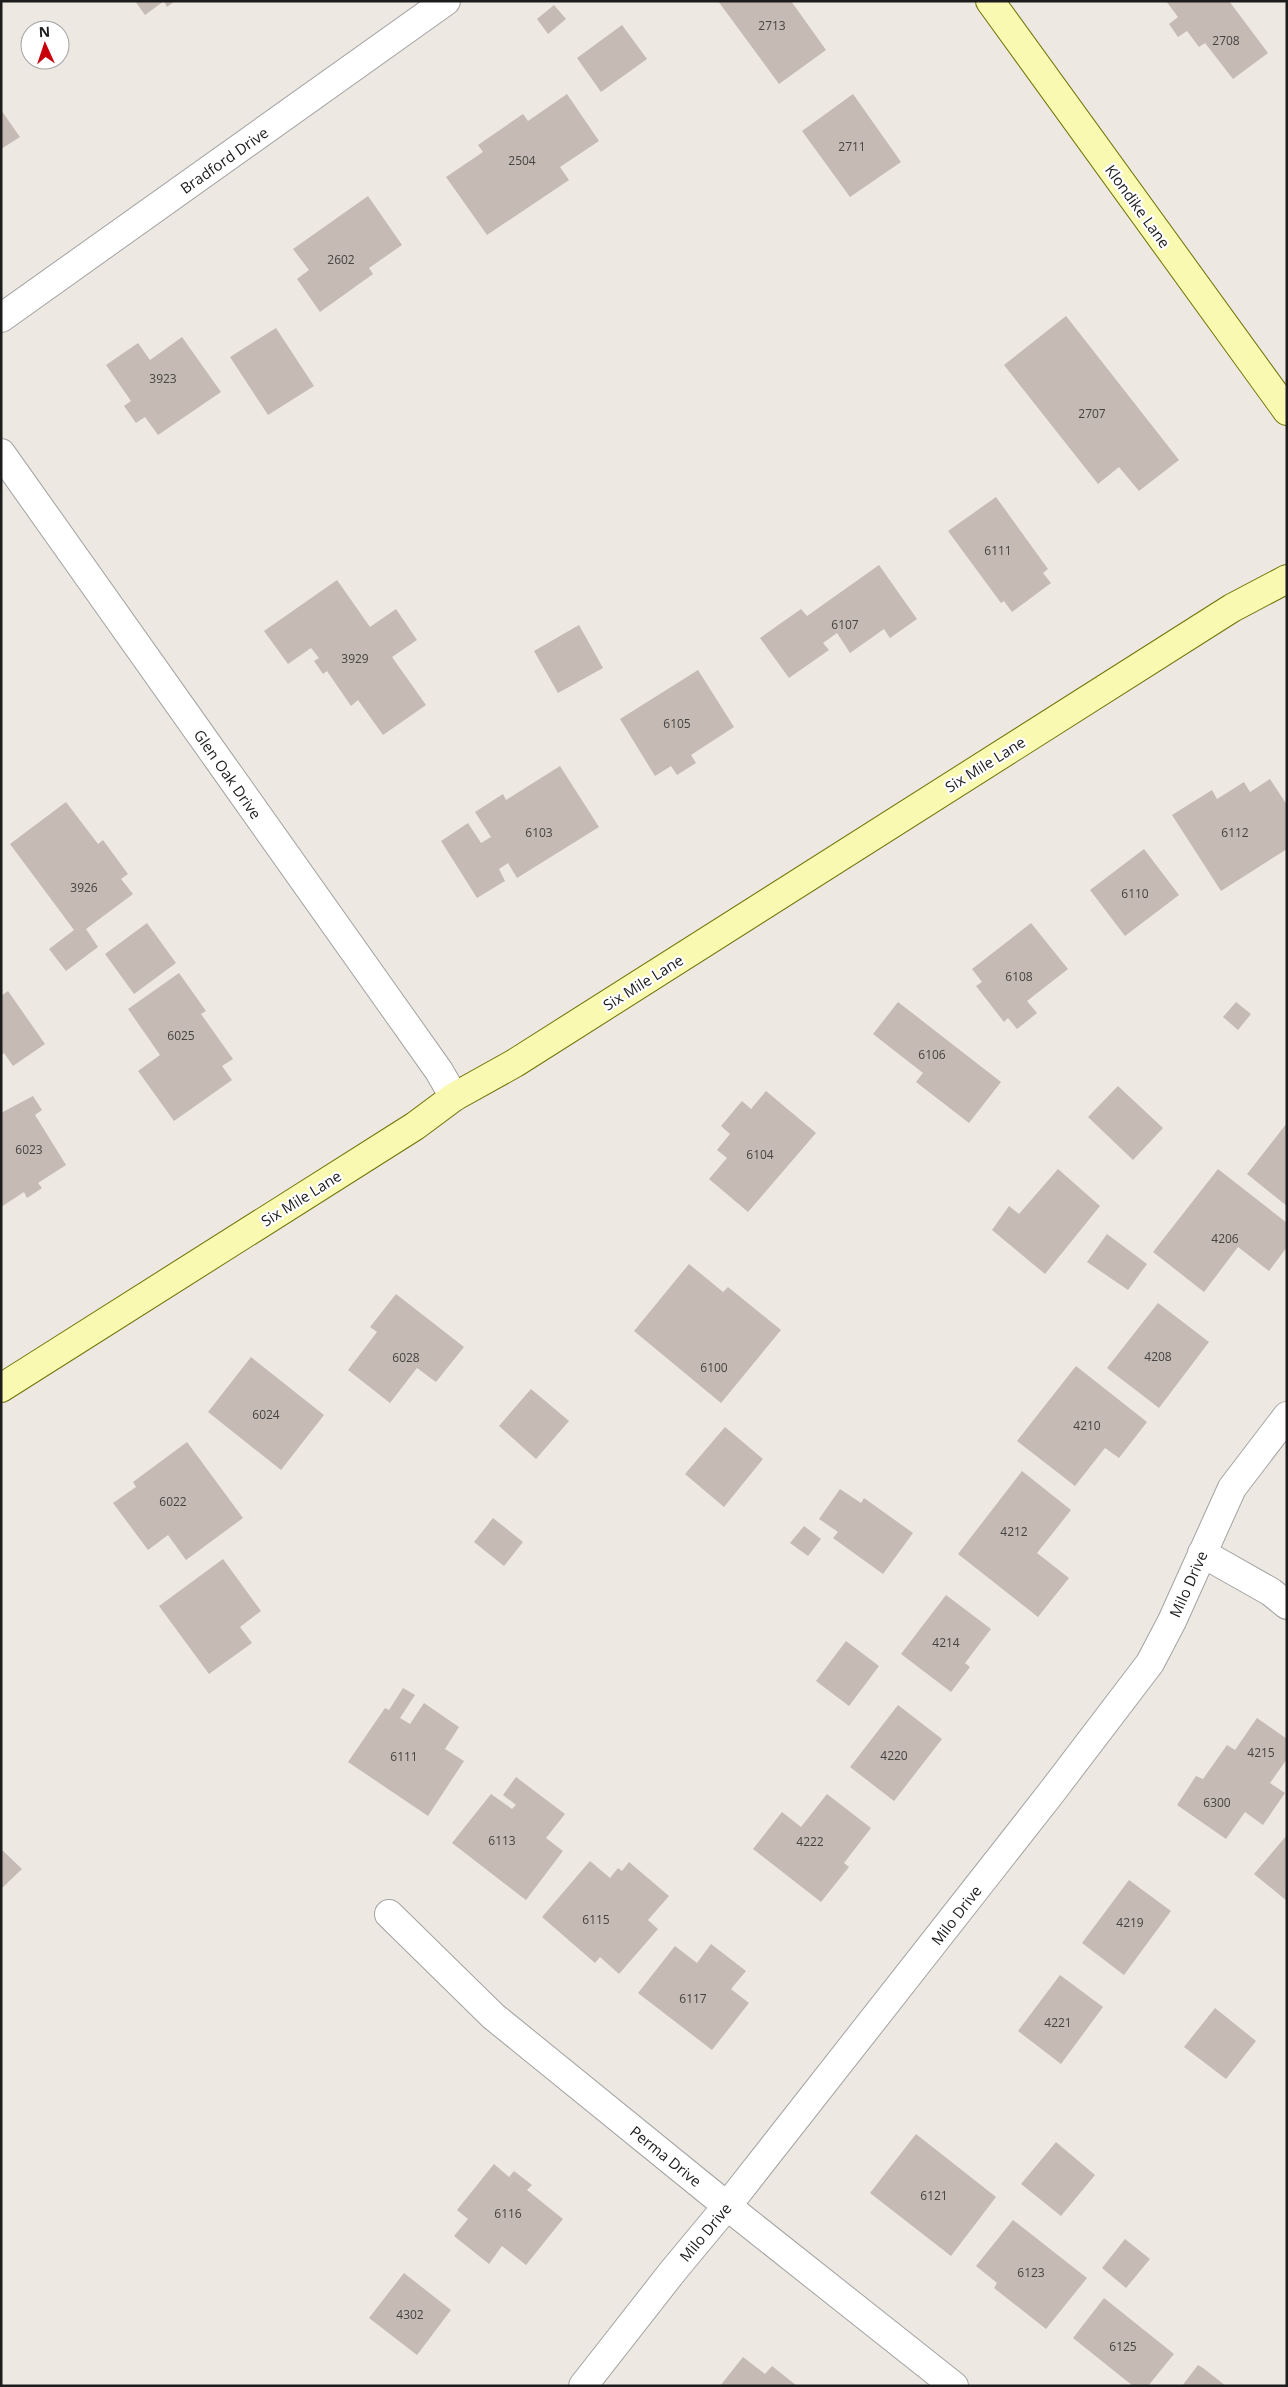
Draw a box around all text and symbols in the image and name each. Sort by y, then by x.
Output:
house number: 2713 [758,17,786,34]
north arrow [20,20,70,70]
text: N [38,22,50,41]
house number: 2708 [1212,32,1240,49]
street label: Bradford Drive [176,122,272,198]
house number: 2711 [838,138,866,155]
house number: 2504 [508,152,536,169]
street label: Klondike Lane [1101,160,1175,252]
house number: 2602 [327,251,355,268]
house number: 3923 [149,370,177,387]
house number: 2707 [1078,405,1106,422]
house number: 6111 [984,542,1012,559]
house number: 6107 [831,616,859,633]
house number: 3929 [341,650,369,667]
house number: 6105 [663,715,691,732]
street label: Glen Oak Drive [190,725,266,823]
street label: Six Mile Lane [941,731,1029,797]
house number: 6103 [525,824,553,841]
house number: 6112 [1221,824,1249,841]
house number: 3926 [70,879,98,896]
house number: 6110 [1121,885,1149,902]
street label: Six Mile Lane [599,949,687,1015]
house number: 6108 [1005,968,1033,985]
house number: 6025 [167,1027,195,1044]
house number: 6106 [918,1046,946,1063]
house number: 6023 [15,1141,43,1158]
house number: 6104 [746,1146,774,1163]
street label: Six Mile Lane [257,1165,345,1231]
house number: 4206 [1211,1230,1239,1247]
house number: 4208 [1144,1348,1172,1365]
house number: 6028 [392,1349,420,1366]
house number: 6100 [700,1359,728,1376]
house number: 6024 [252,1406,280,1423]
house number: 4210 [1073,1417,1101,1434]
house number: 6022 [159,1493,187,1510]
house number: 4212 [1000,1523,1028,1540]
street label: Milo Drive [1164,1548,1212,1620]
house number: 4214 [932,1634,960,1651]
house number: 4215 [1247,1744,1275,1761]
house number: 4220 [880,1747,908,1764]
house number: 6111 [390,1748,418,1765]
house number: 6300 [1203,1794,1231,1811]
house number: 6113 [488,1832,516,1849]
house number: 4222 [796,1833,824,1850]
street label: Milo Drive [926,1881,986,1949]
house number: 6115 [582,1911,610,1928]
house number: 4219 [1116,1914,1144,1931]
house number: 6117 [679,1990,707,2007]
house number: 4221 [1044,2014,1072,2031]
street label: Perma Drive [626,2121,706,2191]
house number: 6121 [920,2187,948,2204]
street label: Milo Drive [675,2198,735,2266]
house number: 6116 [494,2205,522,2222]
house number: 6123 [1017,2264,1045,2281]
house number: 4302 [396,2306,424,2323]
house number: 6125 [1109,2338,1137,2355]

